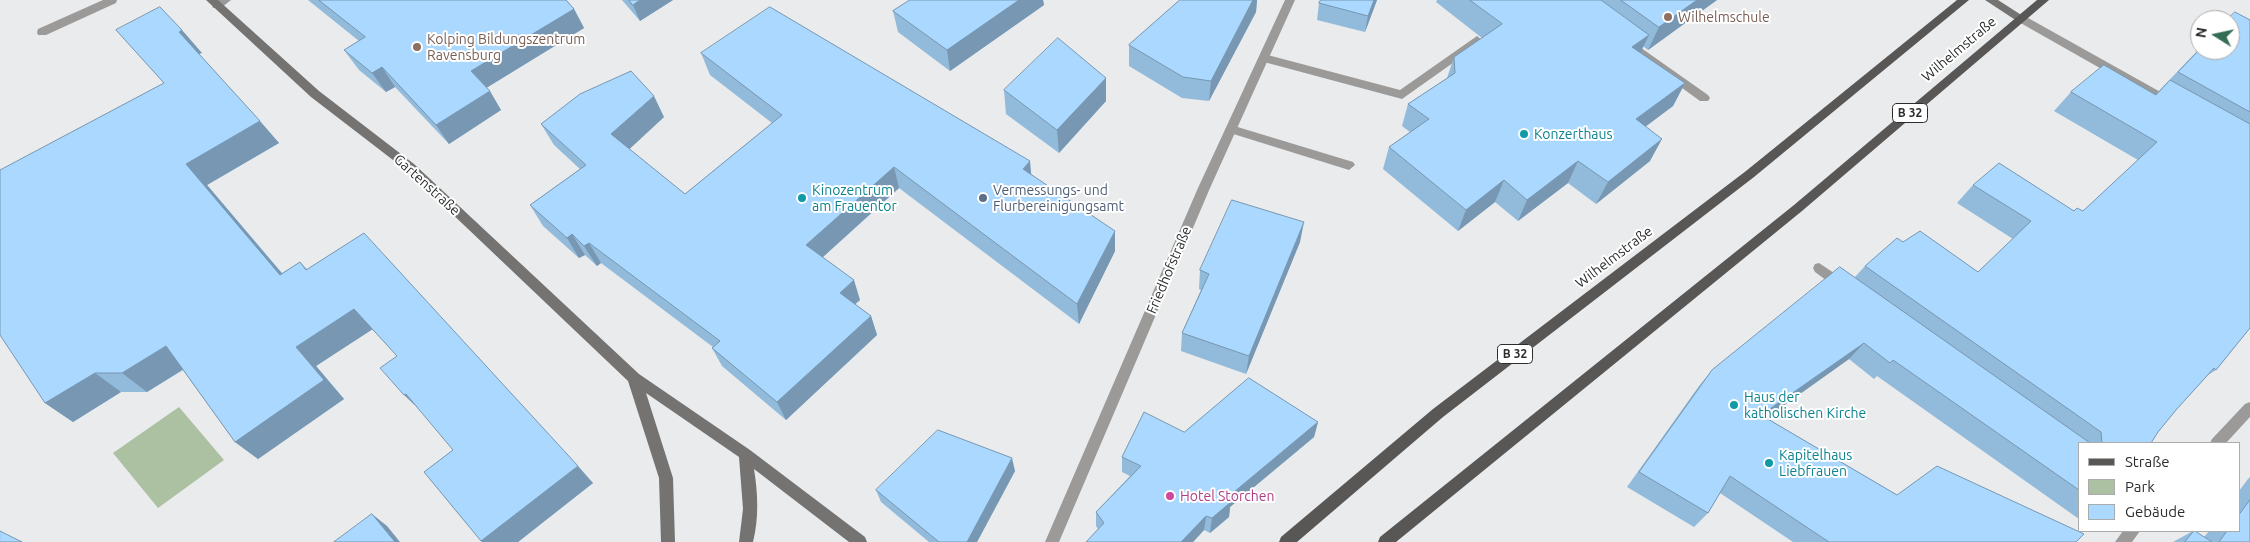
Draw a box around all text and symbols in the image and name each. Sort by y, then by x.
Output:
place label: Wilhelmschule [1678,9,1770,25]
north arrow [2190,10,2240,60]
marker: Wilhelmschule [1662,11,1674,23]
street label: Wilhelmstraße [1918,13,2000,85]
text: N [2192,26,2210,39]
place label: Kolping Bildungszentrum Ravensburg [427,31,585,64]
marker: Kolping Bildungszentrum Ravensburg [411,41,423,53]
road number: B 32 [1892,104,1928,122]
place label: Konzerthaus [1534,126,1613,142]
marker: Konzerthaus [1518,128,1530,140]
street label: Gartenstraße [390,151,464,219]
place label: Kinozentrum am Frauentor [812,182,897,214]
place label: Vermessungs- und Flurbereinigungsamt [993,182,1124,214]
marker: Kinozentrum am Frauentor [796,192,808,204]
marker: Vermessungs- und Flurbereinigungsamt [977,192,989,204]
street label: Wilhelmstraße [1572,223,1656,291]
street label: Friedhofstraße [1143,224,1195,316]
road number: B 32 [1498,344,1532,364]
place label: Haus der katholischen Kirche [1744,389,1866,422]
marker: Haus der katholischen Kirche [1728,399,1740,411]
legend [2078,442,2240,532]
place label: Kapitelhaus Liebfrauen [1779,447,1852,480]
text: Straße [2125,453,2169,470]
marker: Kapitelhaus Liebfrauen [1763,457,1775,469]
text: Park [2125,478,2155,495]
place label: Hotel Storchen [1180,488,1275,504]
marker: Hotel Storchen [1164,490,1176,502]
text: Gebäude [2125,503,2185,520]

